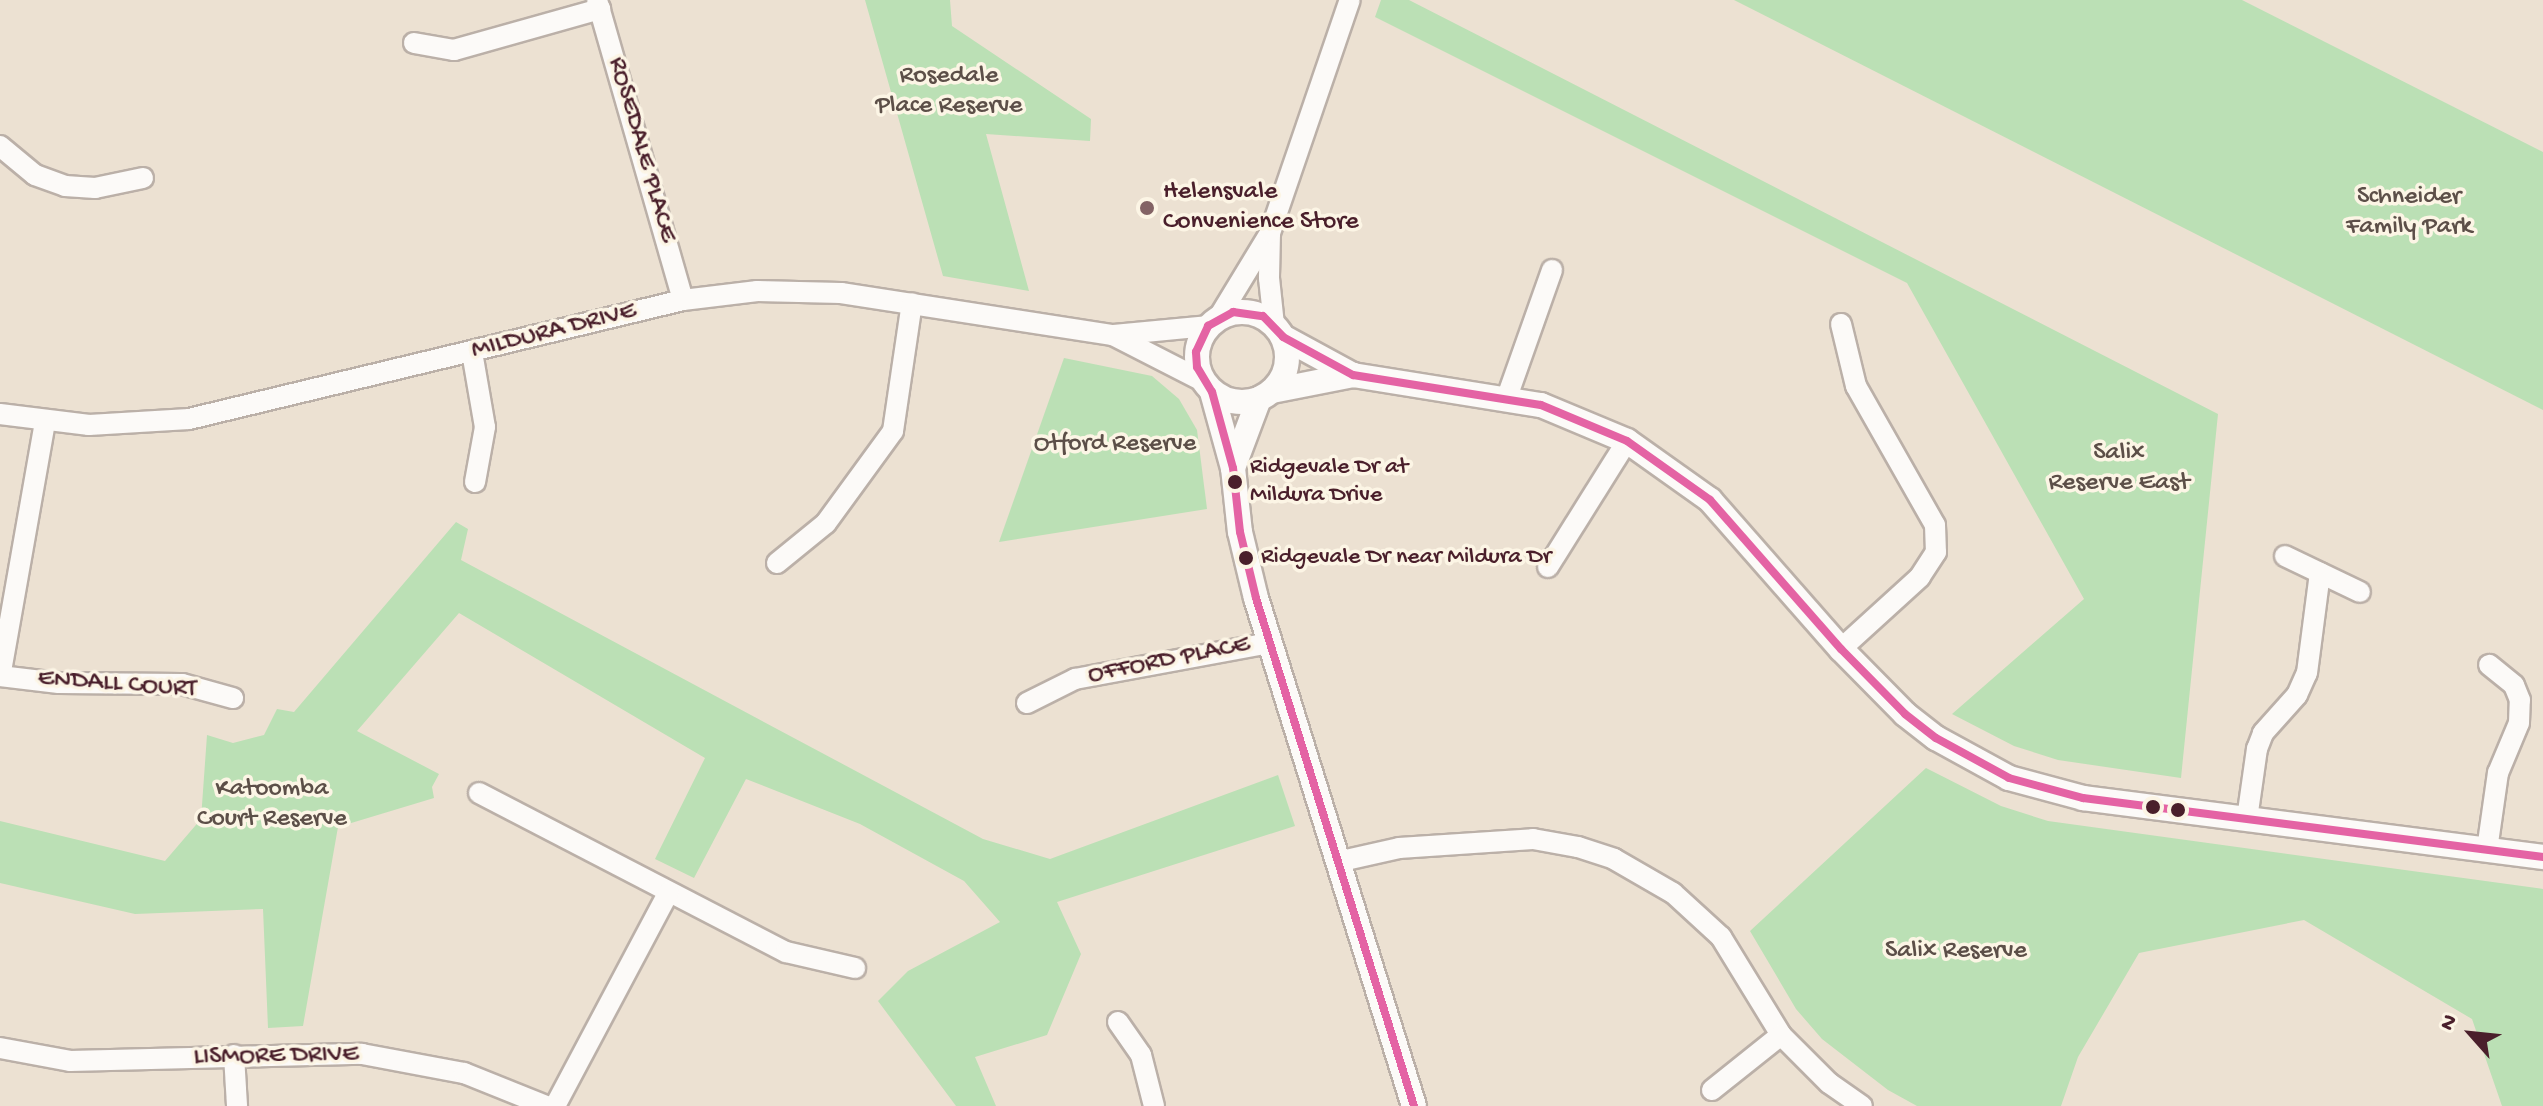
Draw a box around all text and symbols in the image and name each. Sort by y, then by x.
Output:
street label: ROSEDALE PLACE [600,54,682,246]
park label: Rosedale Place Reserve [875,61,1023,122]
place label: Helensvale Convenience Store [1163,177,1359,238]
park label: Schneider Family Park [2346,182,2472,244]
marker: Helensvale Convenience Store [1138,199,1156,217]
street label: MILDURA DRIVE [469,296,639,368]
park label: Otford Reserve [1034,429,1196,461]
park label: Salix Reserve East [2048,438,2190,500]
place label: Ridgevale Dr at Mildura Drive [1250,454,1408,510]
marker: Ridgevale Dr at Mildura Drive [1227,474,1243,490]
place label: Ridgevale Dr near Mildura Dr [1261,544,1551,572]
marker: Ridgevale Dr near Mildura Dr [1238,550,1254,566]
street label: OFFORD PLACE [1085,630,1253,692]
street label: ENDALL COURT [37,664,197,706]
park label: Katoomba Court Reserve [197,774,347,836]
unlabelled marker [2145,799,2161,815]
unlabelled marker [2170,802,2186,818]
park label: Salix Reserve [1885,936,2027,968]
north arrow [2431,994,2511,1074]
text: N [2435,1011,2464,1035]
street label: LISMORE DRIVE [193,1040,359,1074]

